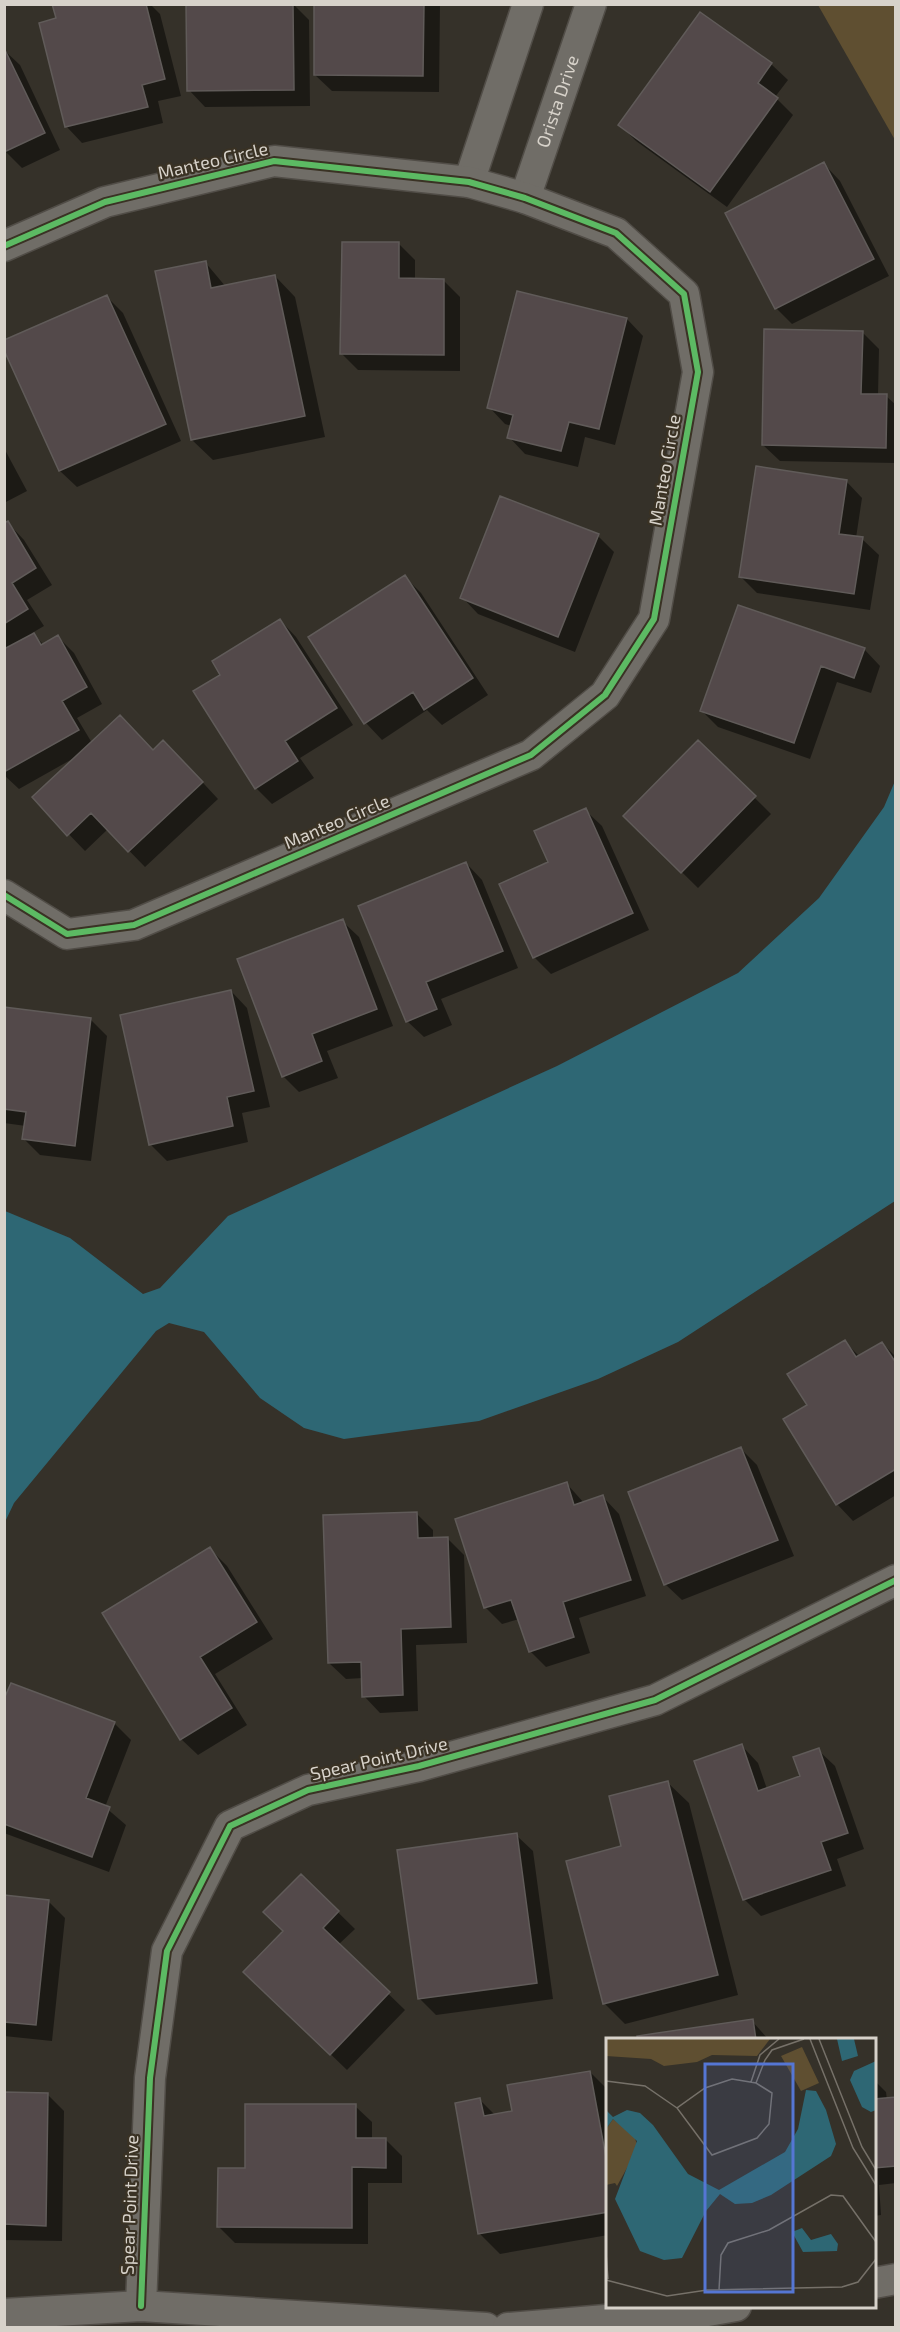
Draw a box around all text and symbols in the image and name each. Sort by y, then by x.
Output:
street label: Orista Drive [531,52,583,150]
street label: Manteo Circle [156,137,270,183]
street label: Manteo Circle [643,413,685,527]
street label: Manteo Circle [281,789,393,853]
street label: Spear Point Drive [308,1732,450,1785]
inset map [606,2038,876,2308]
street label: Spear Point Drive [116,2135,142,2275]

